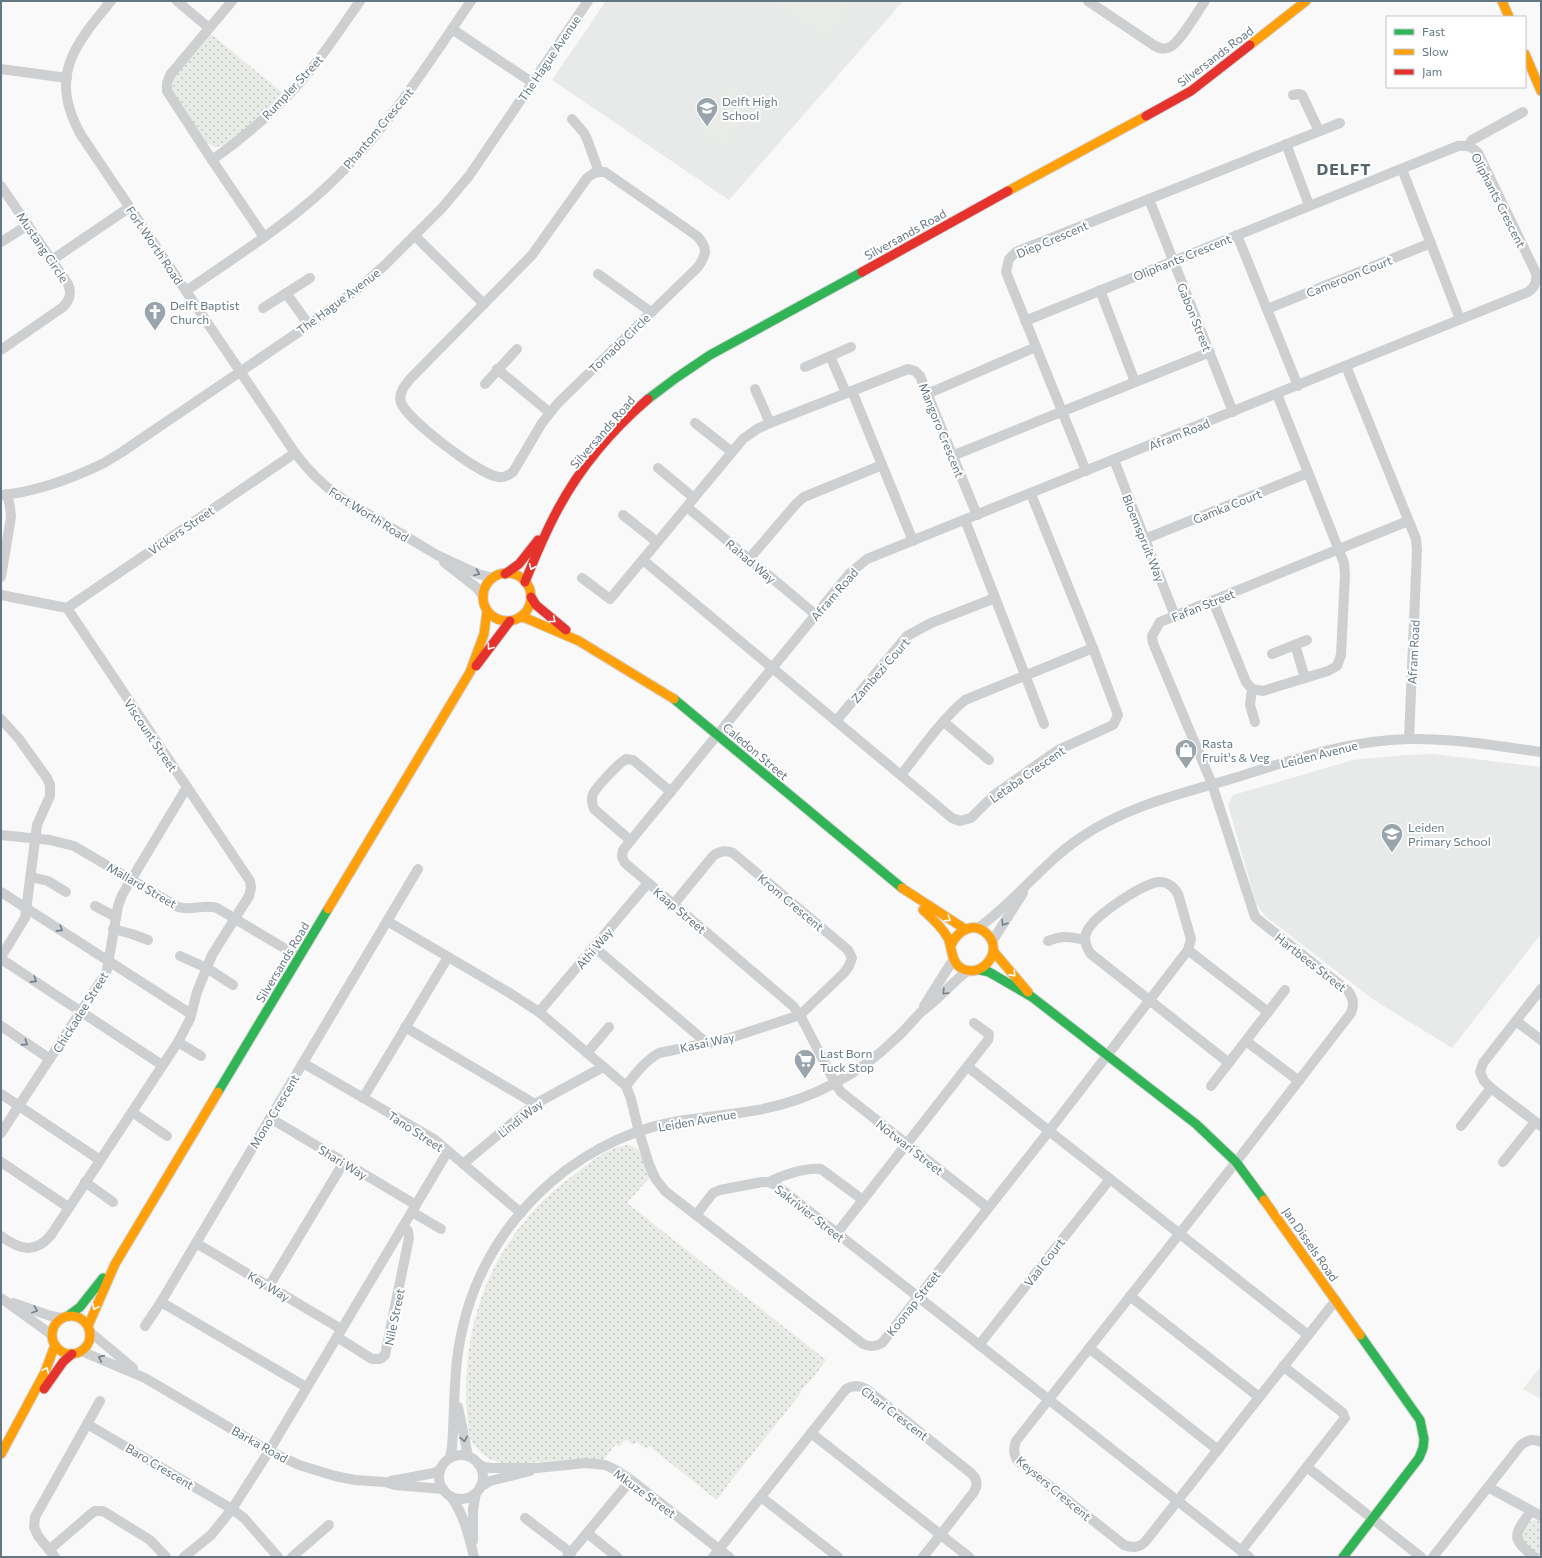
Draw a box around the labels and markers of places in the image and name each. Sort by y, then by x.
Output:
place label: Delft High School [722,94,778,122]
school or university icon: Delft High School [694,95,720,128]
place label: Delft Baptist Church [170,298,240,326]
church icon: Delft Baptist Church [142,299,168,332]
place label: Rasta Fruit's & Veg [1202,736,1270,764]
shop icon: Rasta Fruit's & Veg [1173,737,1199,770]
place label: Leiden Primary School [1408,820,1491,848]
school or university icon: Leiden Primary School [1379,821,1405,854]
place label: Last Born Tuck Stop [820,1046,874,1074]
supermarket icon: Last Born Tuck Stop [792,1047,818,1080]

